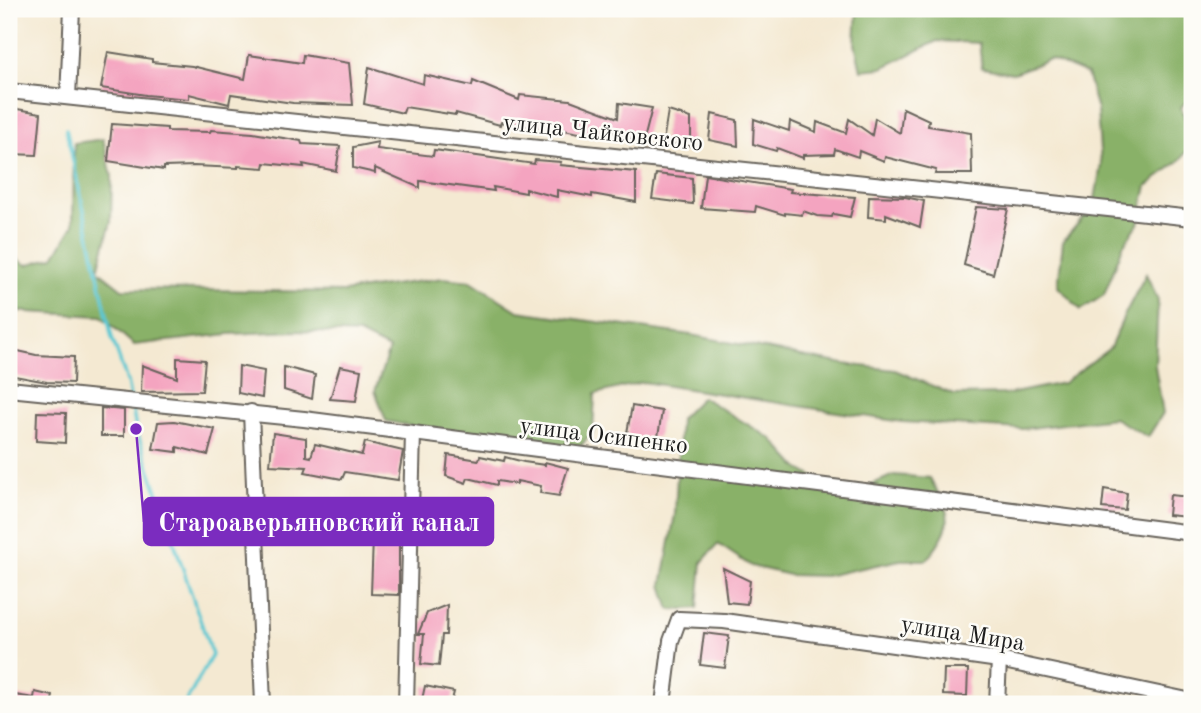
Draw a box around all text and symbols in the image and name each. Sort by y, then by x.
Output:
street label: улица Чайковского [501,112,704,156]
street label: улица Осипенко [518,415,689,459]
callout: Староаверьяновский канал [144,498,493,545]
text: Староаверьяновский канал [158,511,480,537]
street label: улица Мира [899,613,1027,657]

